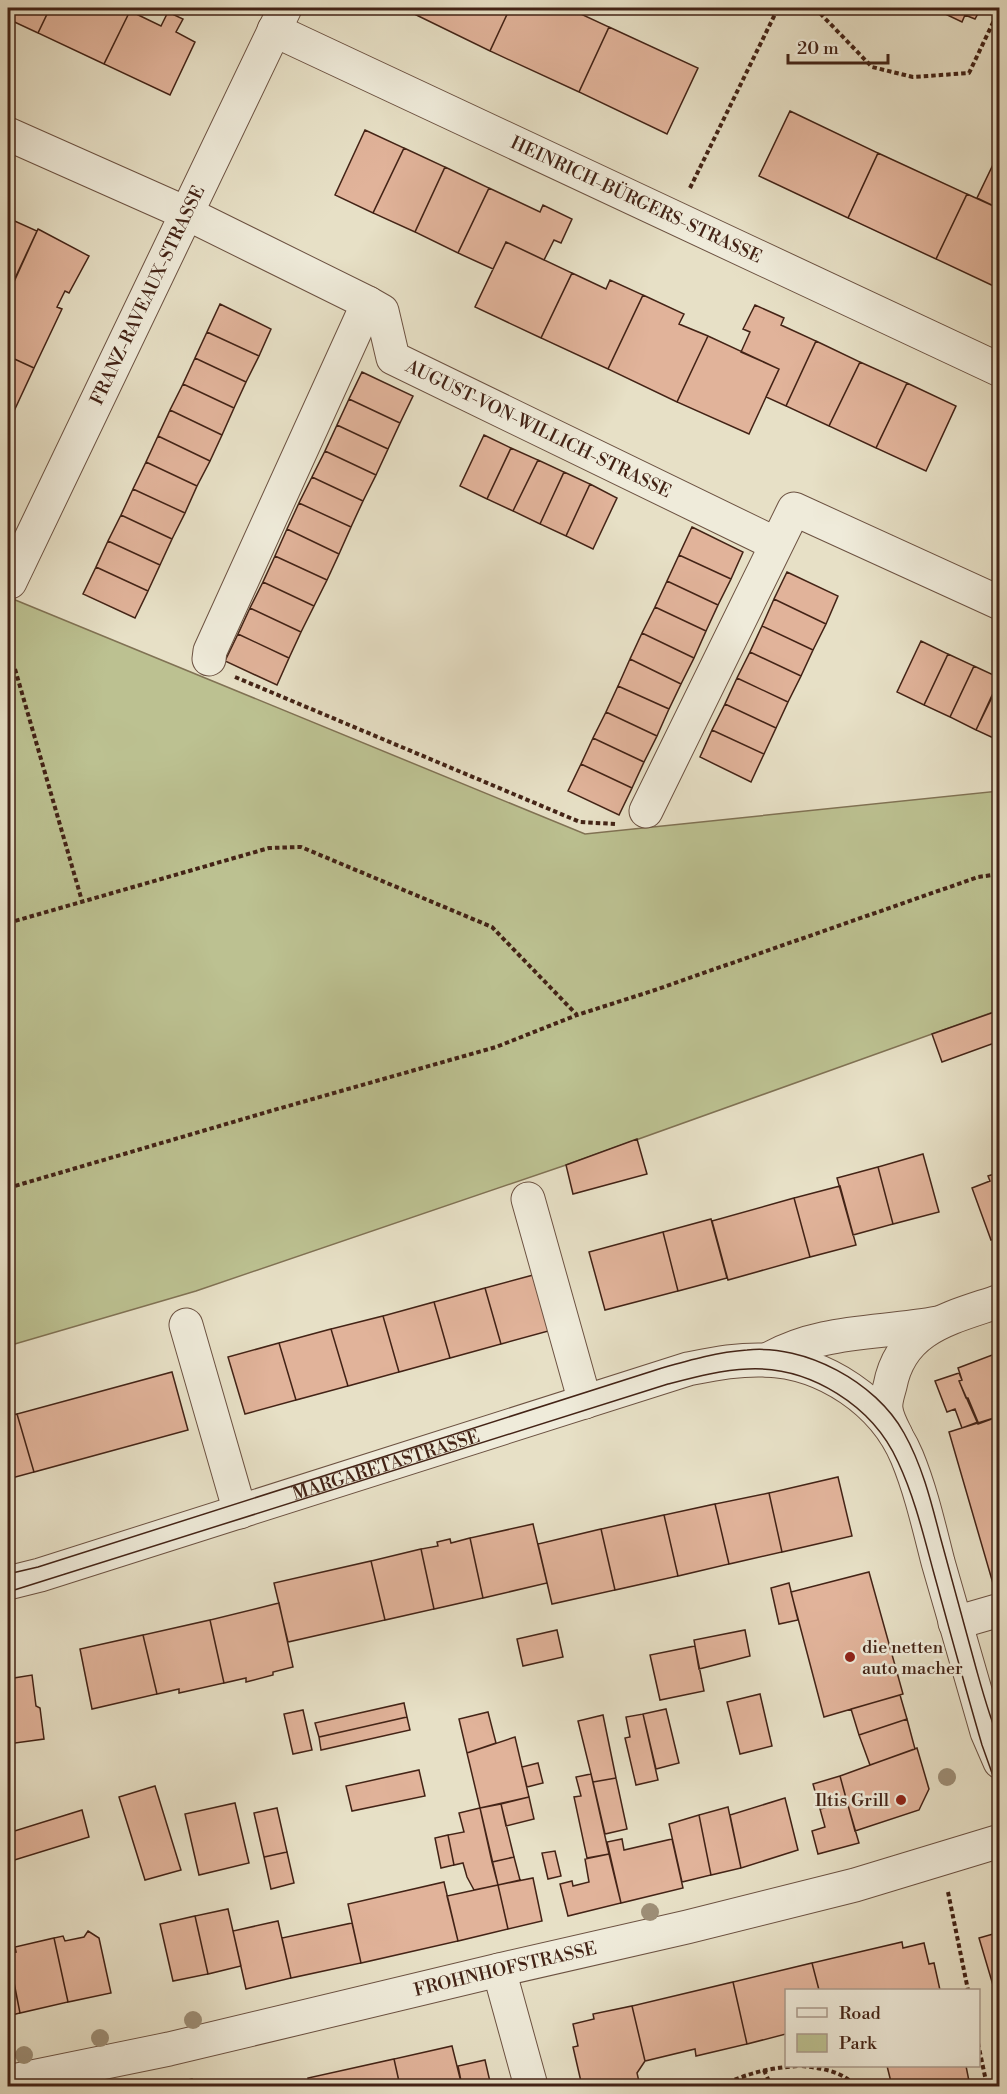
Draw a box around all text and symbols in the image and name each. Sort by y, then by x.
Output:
scale bar [788,27,888,65]
text: 20 m [797,37,839,60]
street label: HEINRICH-BÜRGERS-STRASSE [507,131,765,269]
street label: FRANZ-RAVEAUX-STRASSE [85,182,210,409]
street label: AUGUST-VON-WILLICH-STRASSE [401,354,675,503]
street label: MARGARETASTRASSE [290,1425,483,1506]
place label: die netten auto macher [862,1636,963,1680]
marker: die netten auto macher [843,1650,857,1664]
place label: Iltis Grill [815,1789,890,1812]
marker: Iltis Grill [894,1793,908,1807]
street label: FROHNHOFSTRASSE [412,1937,599,2002]
legend [785,1989,980,2067]
text: Road [839,2002,882,2025]
text: Park [839,2032,878,2055]

